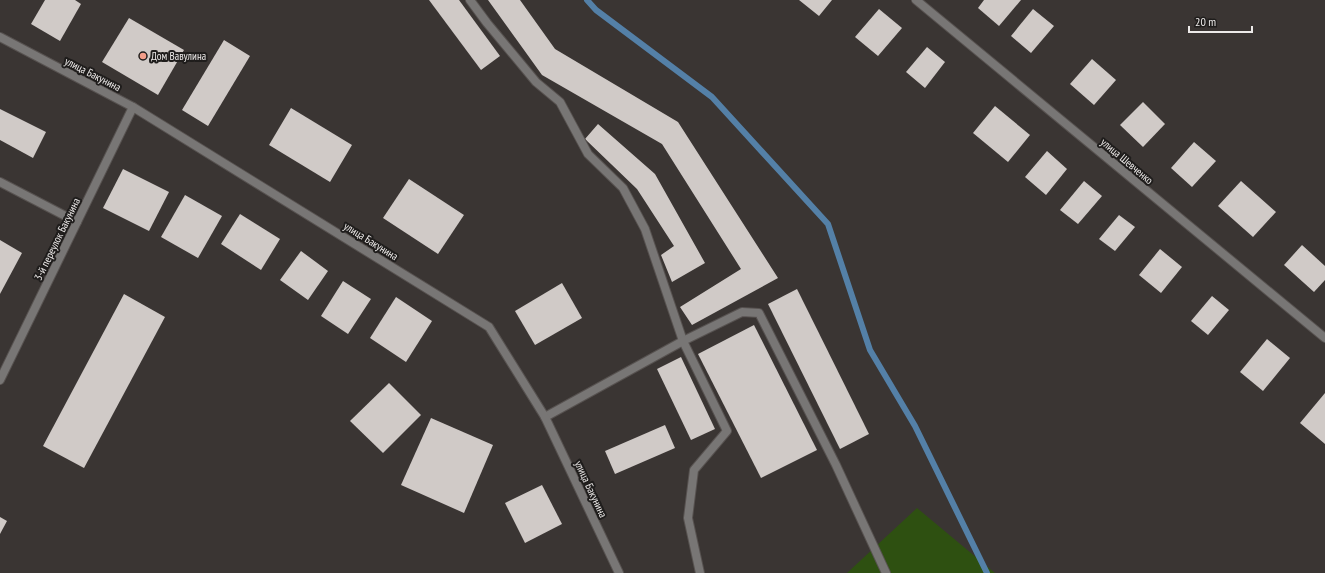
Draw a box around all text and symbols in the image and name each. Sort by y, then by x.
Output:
scale bar [1189,8,1252,34]
text: 20 m [1195,14,1216,29]
place label: Дом Вавулина [151,49,206,63]
marker: Дом Вавулина [138,51,148,61]
street label: улица Бакунина [62,54,124,94]
street label: улица Шевченко [1098,135,1156,187]
street label: 3-й переулок Бакунина [31,195,83,283]
street label: улица Бакунина [341,219,401,263]
street label: улица Бакунина [572,458,610,520]

